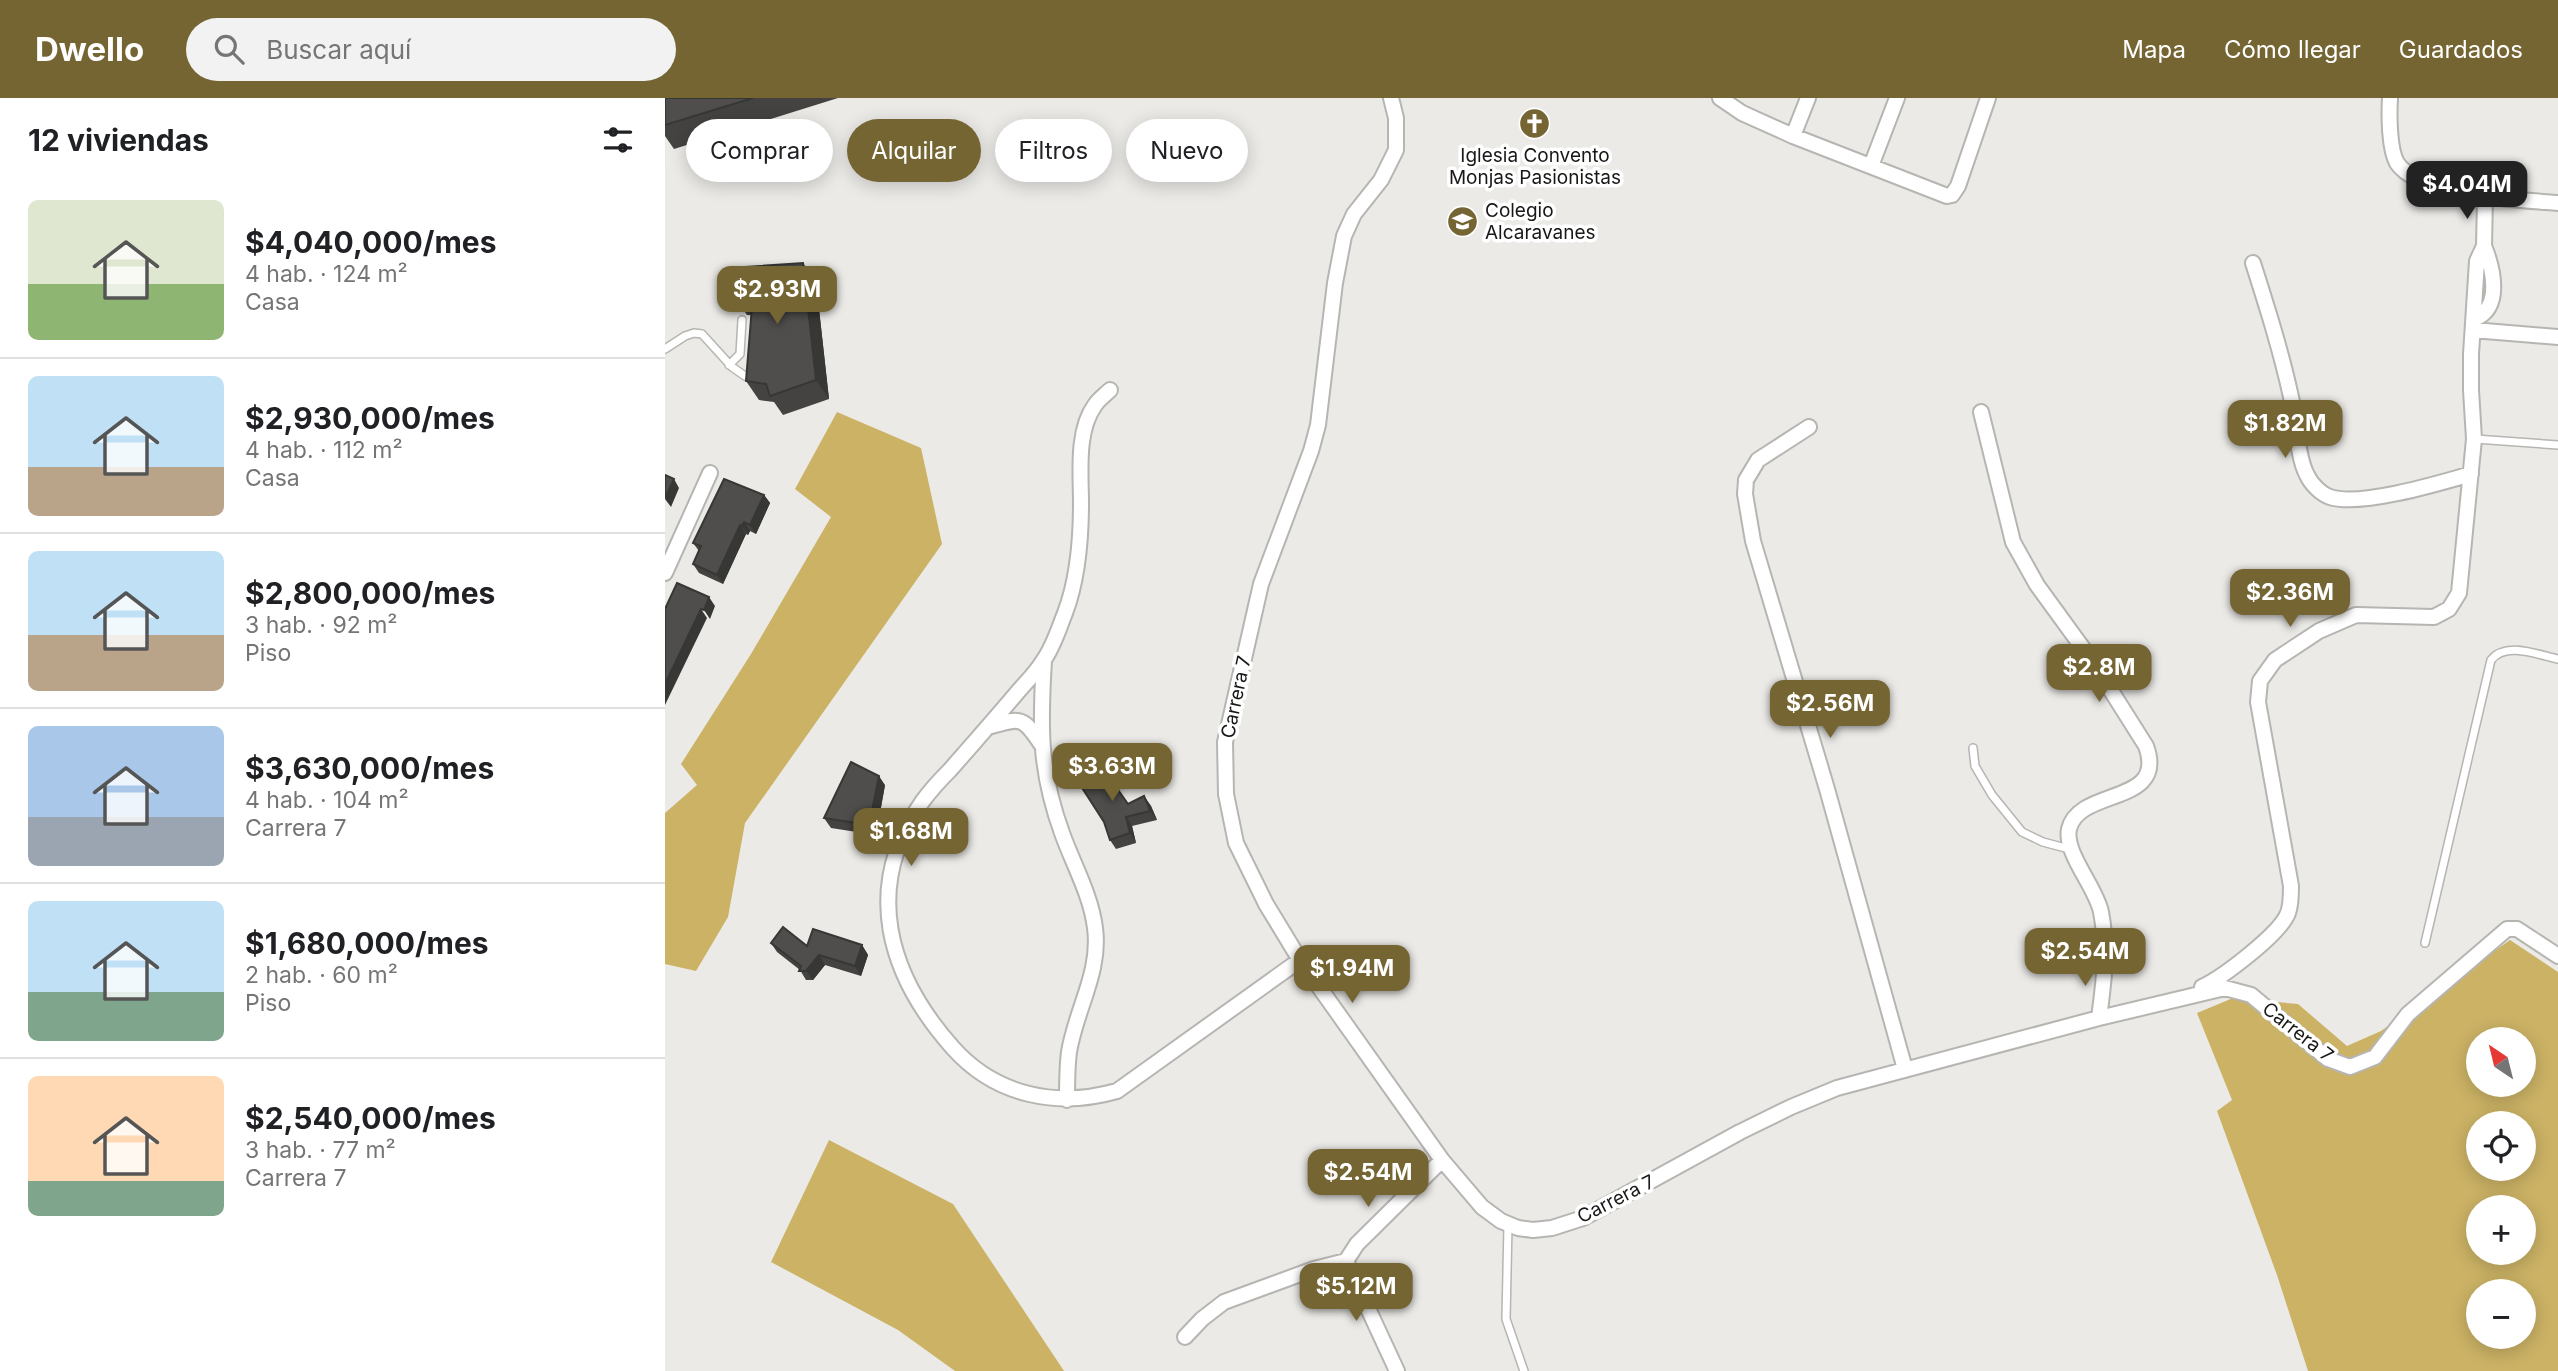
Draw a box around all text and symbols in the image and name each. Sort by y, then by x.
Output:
search box [186,18,676,81]
text: Dwello [35,29,144,69]
icon: search [210,30,248,68]
text: Buscar aquí [266,34,411,65]
text: Mapa [2122,35,2186,64]
text: Cómo llegar [2224,35,2361,64]
text: Guardados [2399,35,2523,64]
church icon: Iglesia Convento Monjas Pasionistas [1518,107,1552,141]
chip: Comprar [686,119,833,182]
chip: Alquilar [847,119,981,182]
chip: Filtros [995,119,1112,182]
chip: Nuevo [1126,119,1248,182]
icon: filters [599,121,637,159]
text: 12 viviendas [28,122,209,158]
place label: Iglesia Convento Monjas Pasionistas [1449,144,1621,189]
pin: $4.04M [2410,162,2524,221]
text: $4.04M [2422,170,2512,198]
place label: Colegio Alcaravanes [1485,199,1596,244]
school or university icon: Colegio Alcaravanes [1445,204,1479,238]
text: $4,040,000/mes [245,224,496,260]
icon: home [84,228,168,312]
text: 4 hab. · 124 m² [245,260,408,288]
pin: $2.93M [720,266,834,326]
text: $2.93M [733,275,821,303]
text: Casa [245,288,300,316]
text: $2,930,000/mes [245,400,495,436]
pin: $1.82M [2228,400,2342,460]
icon: home [84,404,168,488]
text: $1.82M [2244,409,2326,437]
text: 4 hab. · 112 m² [245,436,403,464]
text: Casa [245,464,300,492]
pin: $2.36M [2233,570,2347,629]
text: $2,800,000/mes [245,575,495,611]
text: $2.36M [2246,578,2334,606]
icon: home [84,579,168,663]
text: 3 hab. · 92 m² [245,611,398,639]
text: Piso [245,639,291,667]
pin: $2.8M [2050,644,2148,704]
text: $2.8M [2063,653,2135,681]
street label: Carrera 7 [1216,654,1256,740]
pin: $2.56M [1773,680,1887,740]
text: $2.56M [1786,689,1874,717]
pin: $3.63M [1055,744,1169,803]
text: $3,630,000/mes [245,750,494,786]
text: $3.63M [1068,752,1156,780]
icon: home [84,754,168,838]
text: 4 hab. · 104 m² [245,786,409,814]
pin: $1.68M [854,808,968,868]
text: Carrera 7 [245,814,346,842]
text: $1.68M [869,817,953,845]
text: $1,680,000/mes [245,925,489,961]
pin: $2.54M [2028,928,2142,988]
icon: home [84,929,168,1013]
text: $2.54M [2041,937,2129,965]
pin: $1.94M [1295,946,1409,1005]
text: $1.94M [1310,954,1394,982]
text: 2 hab. · 60 m² [245,961,398,989]
text: Piso [245,989,291,1017]
street label: Carrera 7 [2258,997,2338,1067]
north arrow [2466,1027,2536,1097]
map controls [2466,1027,2536,1349]
text: $2,540,000/mes [245,1100,496,1136]
icon: home [84,1104,168,1188]
button: locate [2466,1111,2536,1181]
text: 3 hab. · 77 m² [245,1136,396,1164]
pin: $2.54M [1311,1150,1425,1209]
text: $2.54M [1324,1158,1412,1186]
text: Carrera 7 [245,1164,346,1192]
street label: Carrera 7 [1573,1170,1659,1228]
button: + [2466,1195,2536,1265]
pin: $5.12M [1299,1264,1413,1323]
text: $5.12M [1316,1272,1396,1300]
button: − [2466,1279,2536,1349]

